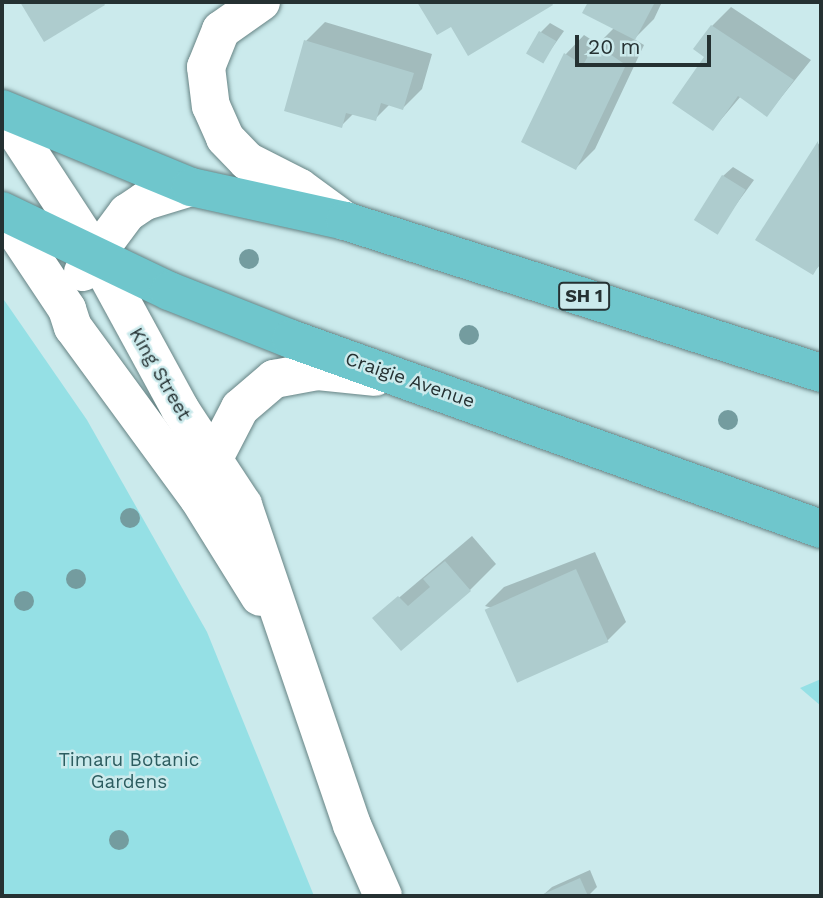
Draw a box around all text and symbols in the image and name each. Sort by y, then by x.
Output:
scale bar [578,21,714,65]
text: 20 m [588,34,640,59]
road number: SH 1 [558,282,610,310]
street label: King Street [124,324,196,424]
street label: Craigie Avenue [342,347,478,413]
park label: Timaru Botanic Gardens [59,749,199,793]

